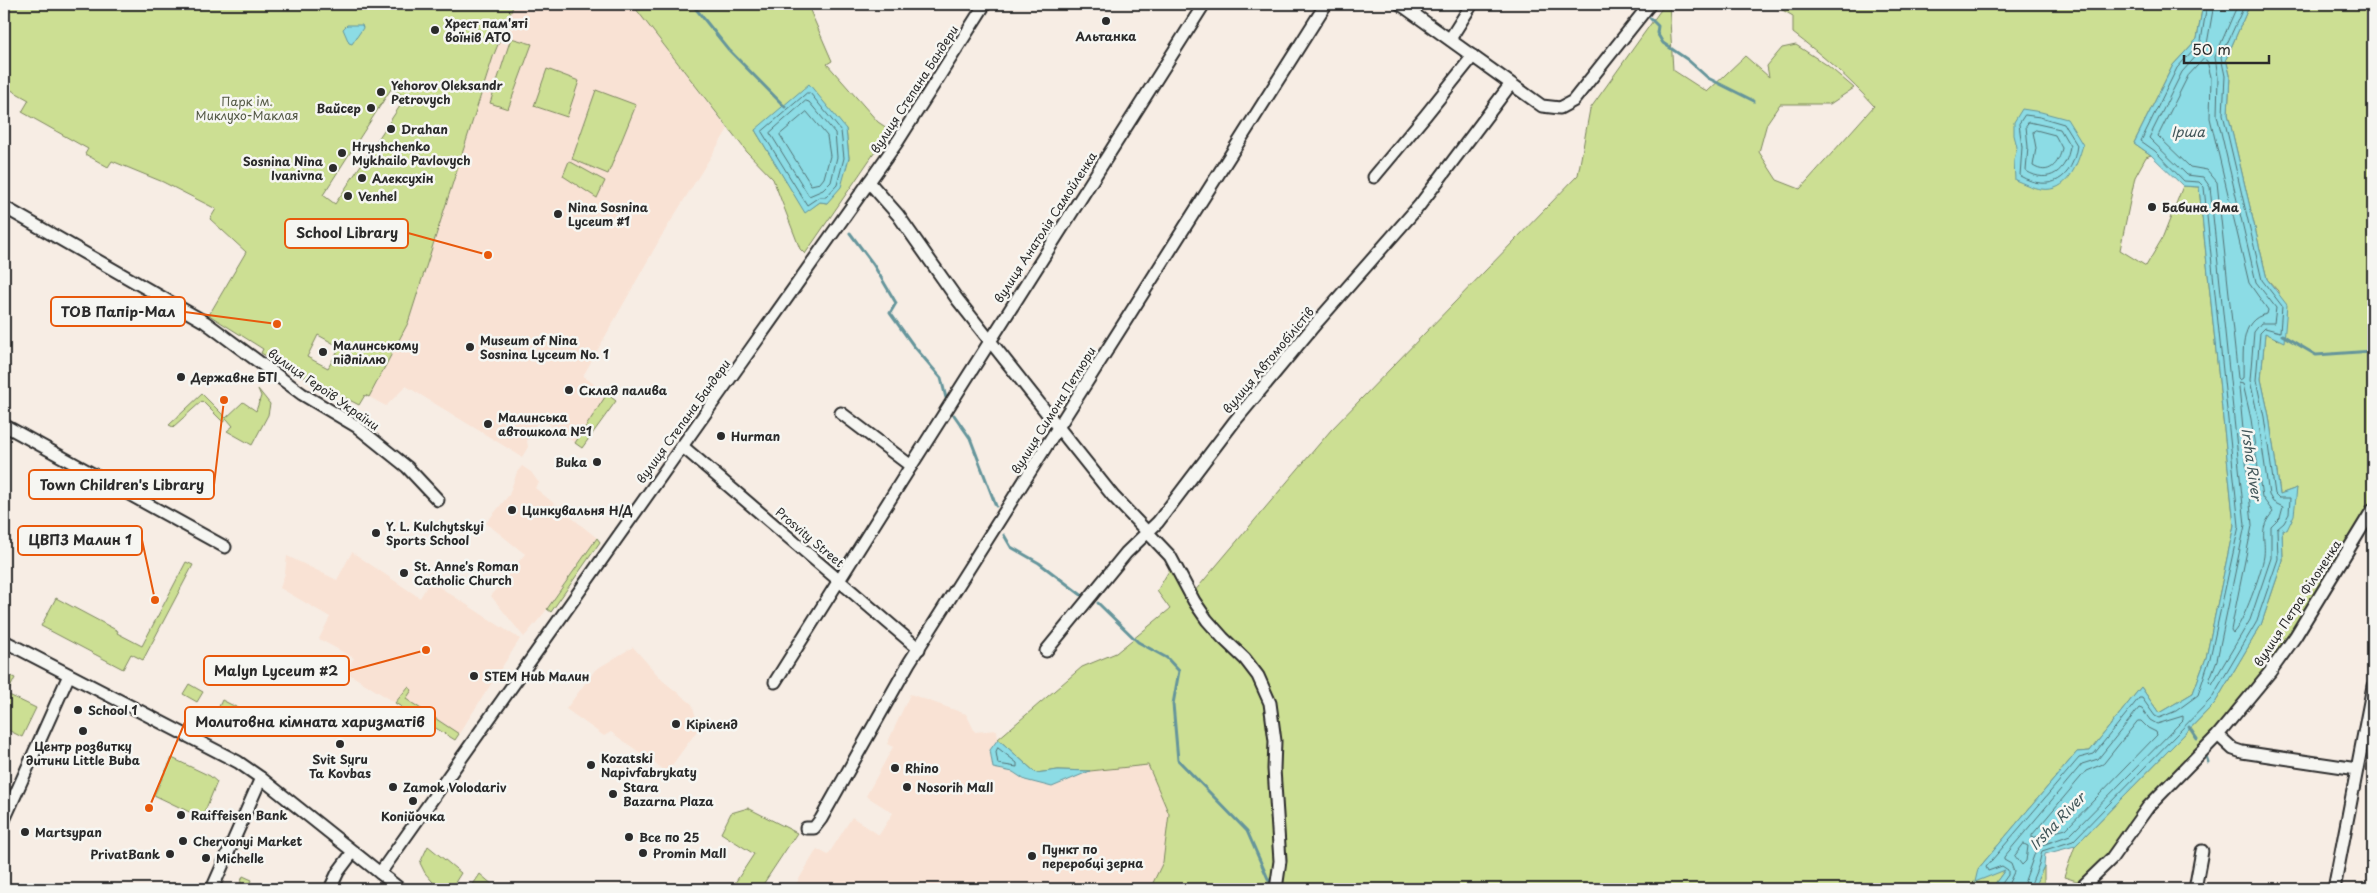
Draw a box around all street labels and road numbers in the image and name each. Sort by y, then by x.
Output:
street label: вулиця Степана Бандери [866,21,962,157]
street label: вулиця Анатолія Самойленка [989,147,1101,306]
street label: вулиця Автомобілістів [1218,303,1318,417]
street label: вулиця Симона Петлюри [1006,343,1100,477]
street label: вулиця Героїв України [265,344,383,434]
street label: вулиця Степана Бандери [632,355,734,487]
street label: Prosvity Street [772,503,848,571]
street label: вулиця Петра Філоненка [2249,536,2345,670]

